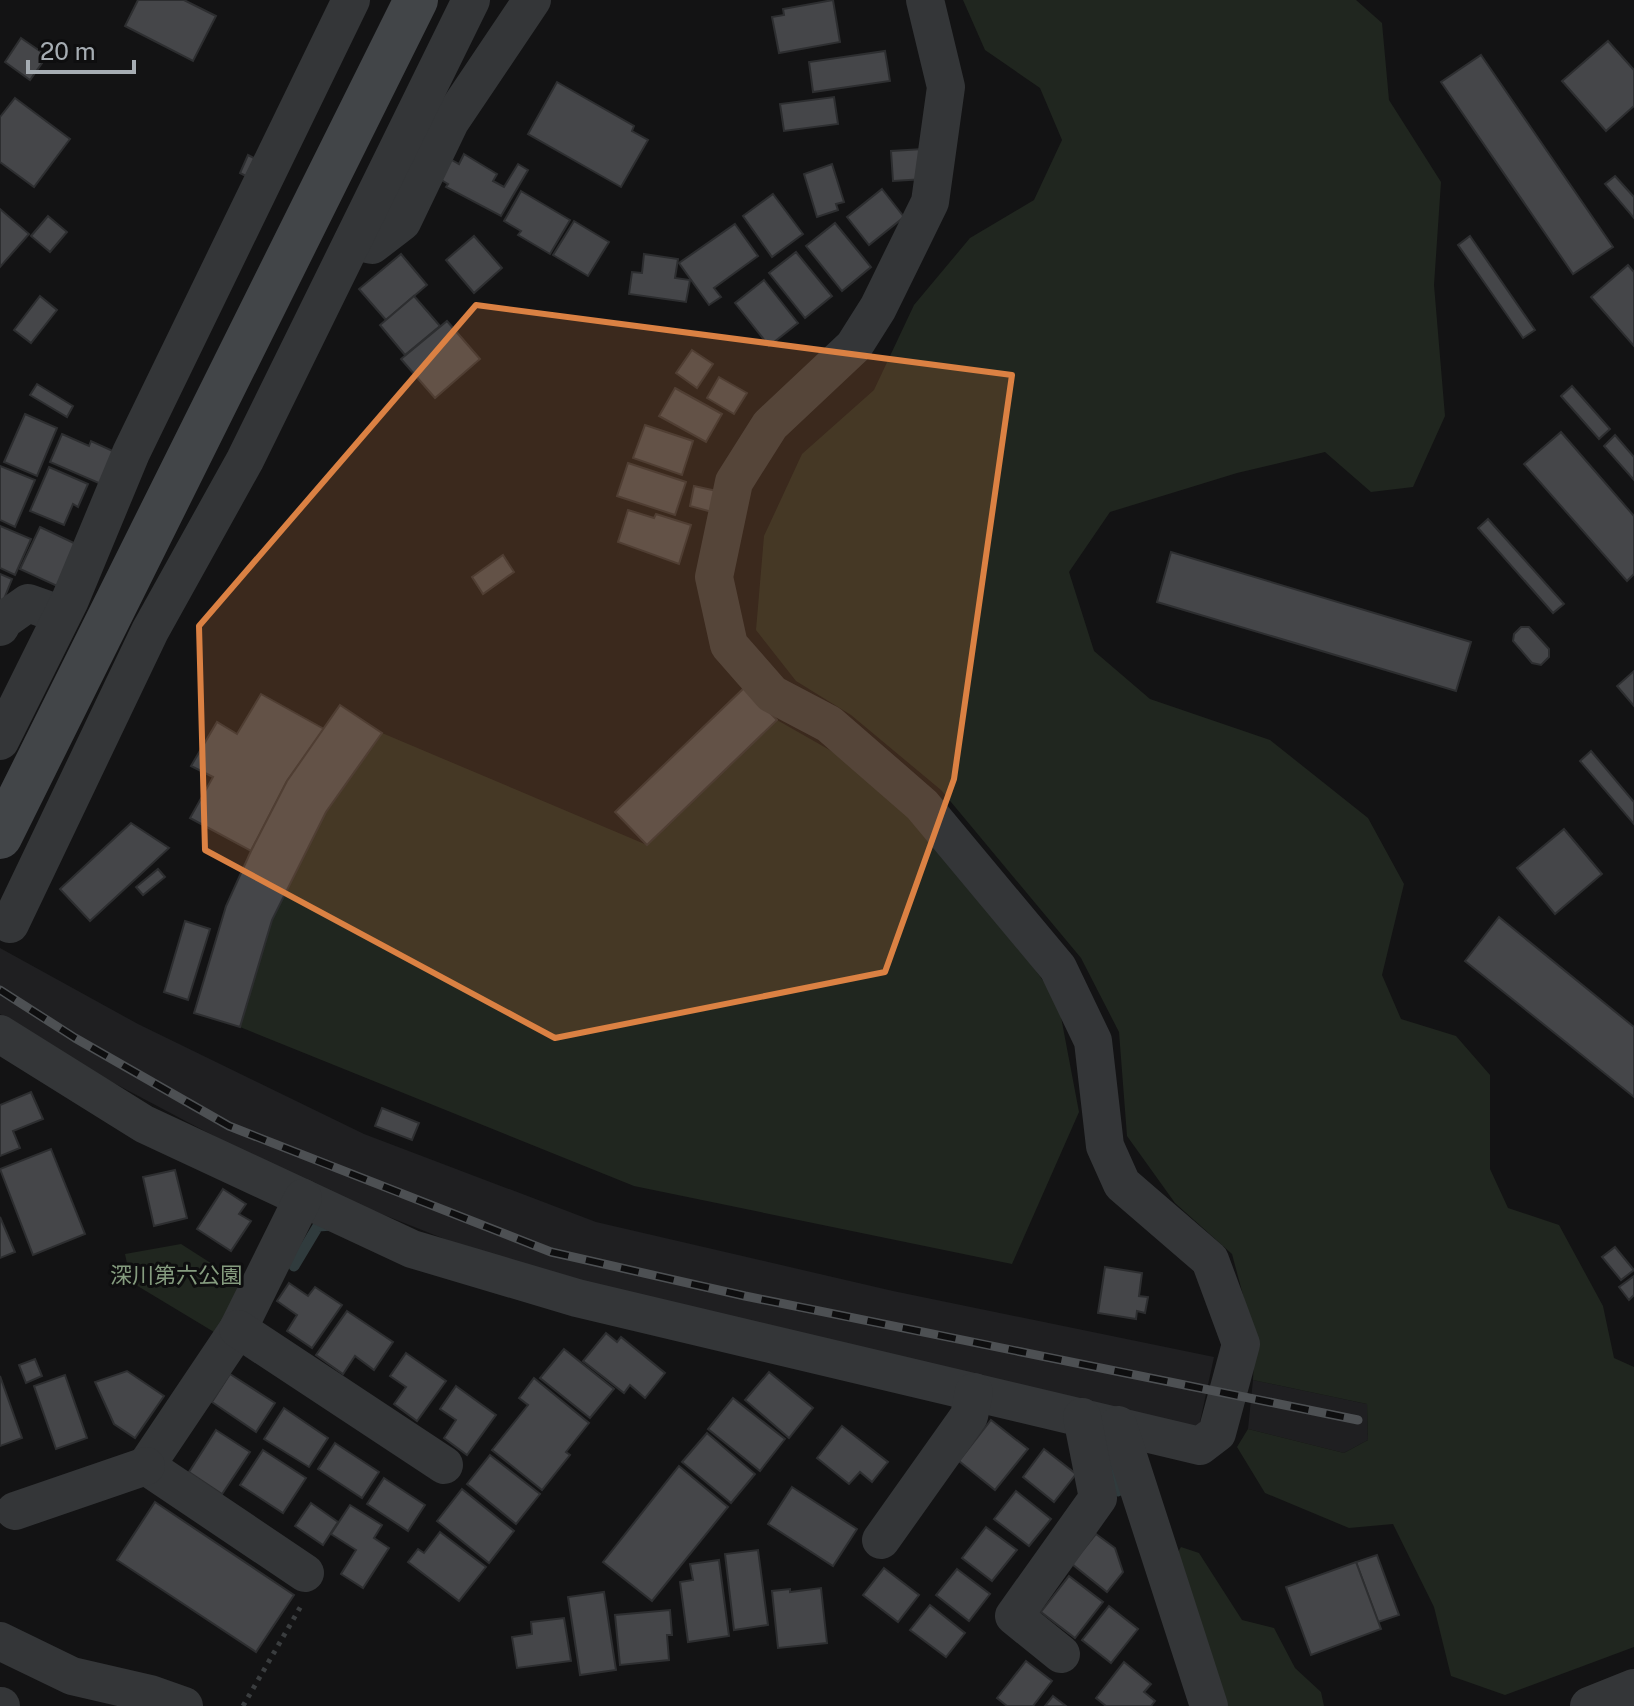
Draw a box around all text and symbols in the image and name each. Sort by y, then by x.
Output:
scale bar [28,24,134,74]
text: 20 m [40,37,96,65]
park label: 深川第六公園 [110,1262,242,1288]

